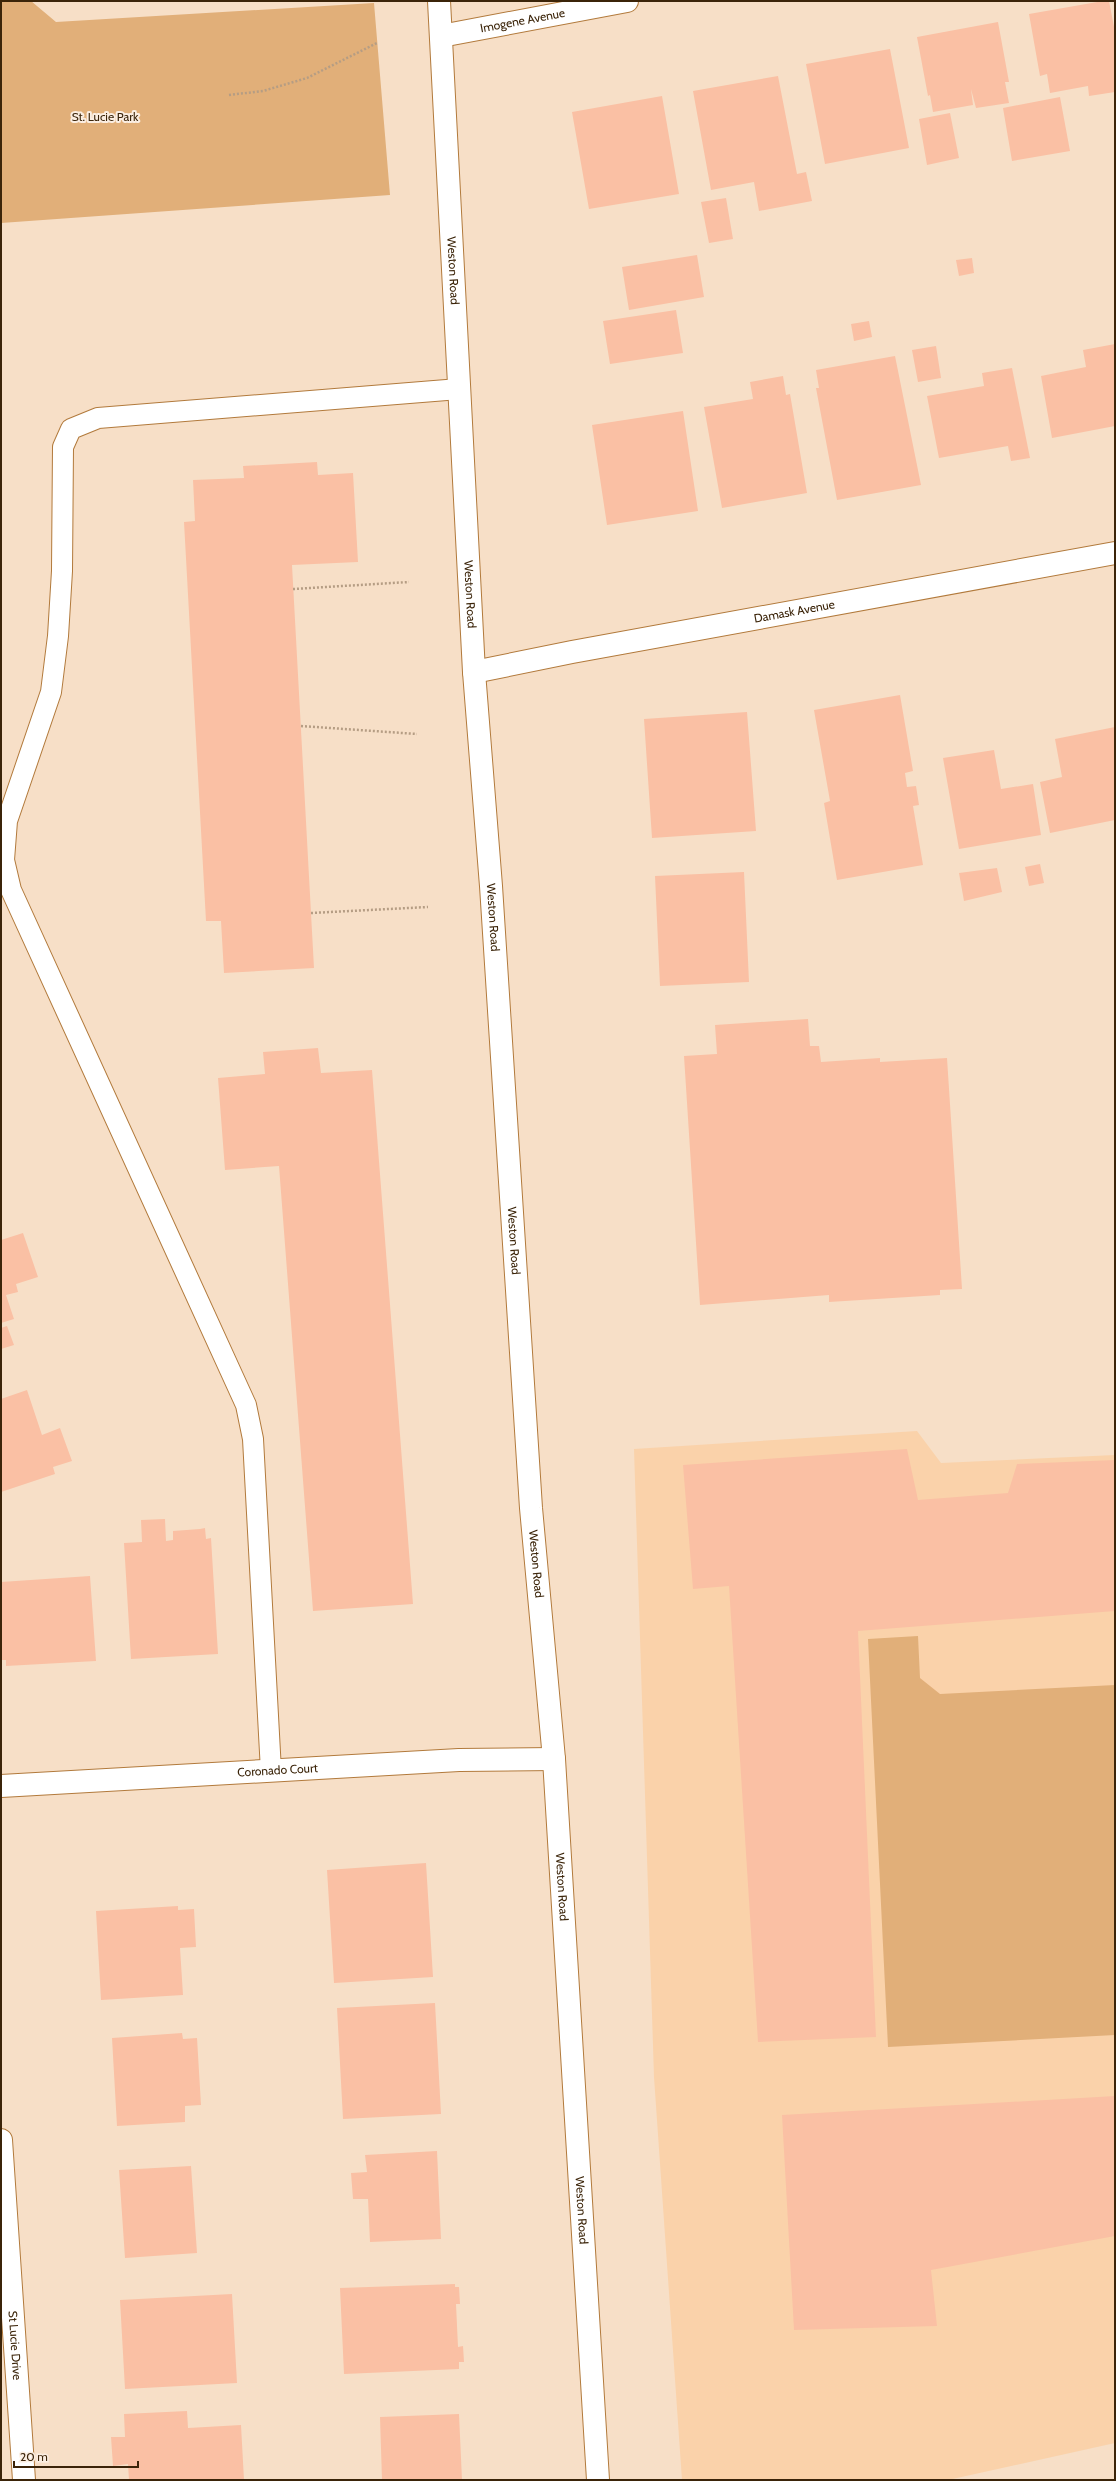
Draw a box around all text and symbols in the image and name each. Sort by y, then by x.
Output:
street label: Imogene Avenue [479,5,566,35]
park label: St. Lucie Park [72,109,139,124]
street label: Weston Road [444,236,463,305]
street label: Weston Road [461,560,480,629]
street label: Damask Avenue [753,596,836,626]
street label: Weston Road [484,883,503,952]
street label: Weston Road [505,1206,524,1275]
street label: Weston Road [526,1529,547,1598]
street label: Coronado Court [237,1760,318,1780]
street label: Weston Road [553,1852,572,1921]
street label: Weston Road [572,2176,592,2245]
street label: St Lucie Drive [6,2310,25,2381]
scale bar [14,2443,138,2469]
text: 20 m [20,2449,48,2464]

